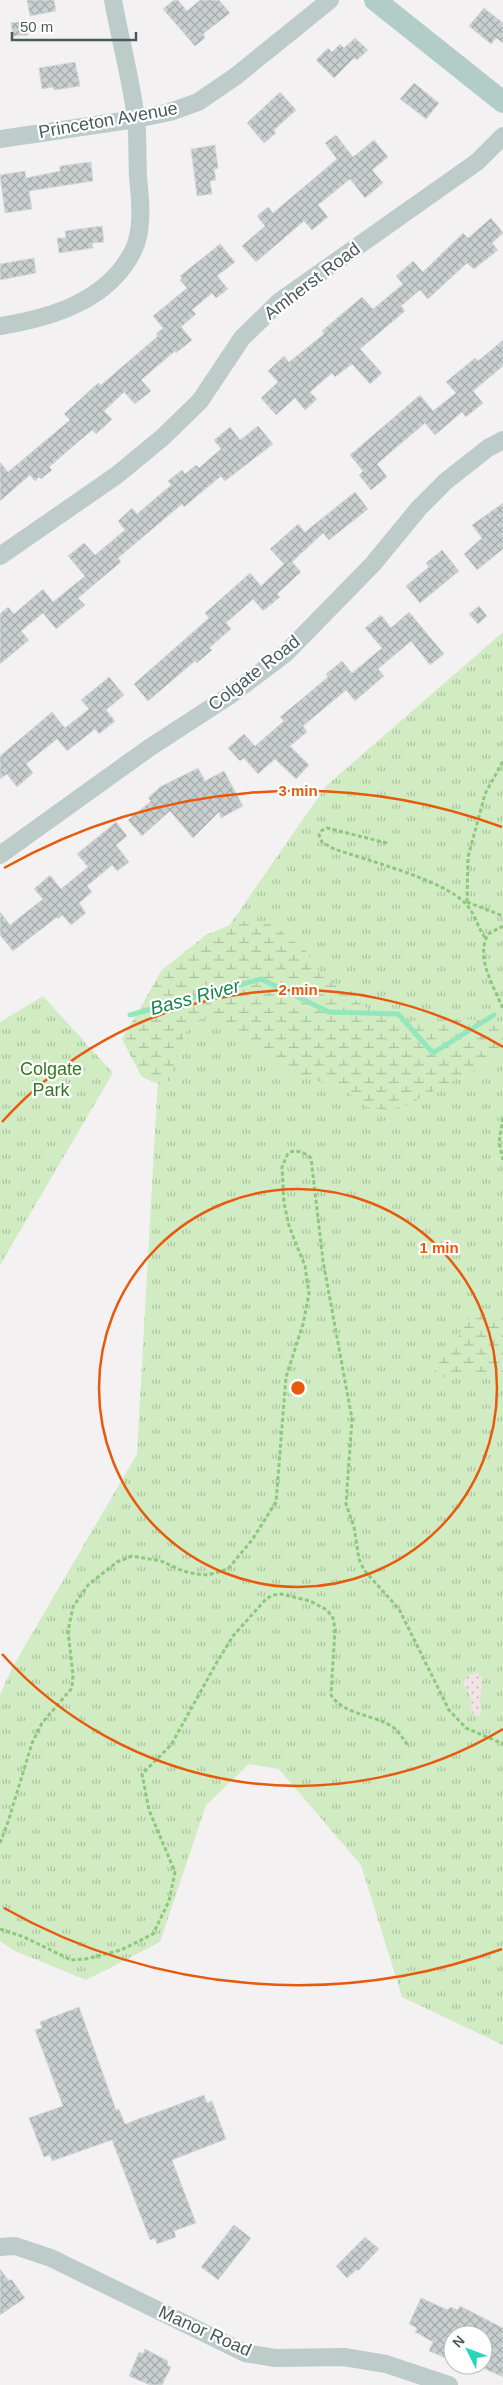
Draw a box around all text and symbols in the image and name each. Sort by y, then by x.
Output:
scale bar [12,10,136,42]
text: 50 m [20,18,53,35]
street label: Princeton Avenue [37,98,179,142]
street label: Amherst Road [260,238,364,324]
street label: Colgate Road [204,631,304,715]
text: 3 min [278,782,318,799]
water label: Bass River [148,975,243,1019]
text: 2 min [278,981,318,998]
park label: Colgate Park [20,1059,82,1100]
text: 1 min [419,1239,459,1256]
centre of rings [289,1379,307,1397]
street label: Manor Road [156,2302,254,2360]
north arrow [443,2325,493,2375]
text: N [449,2332,468,2350]

